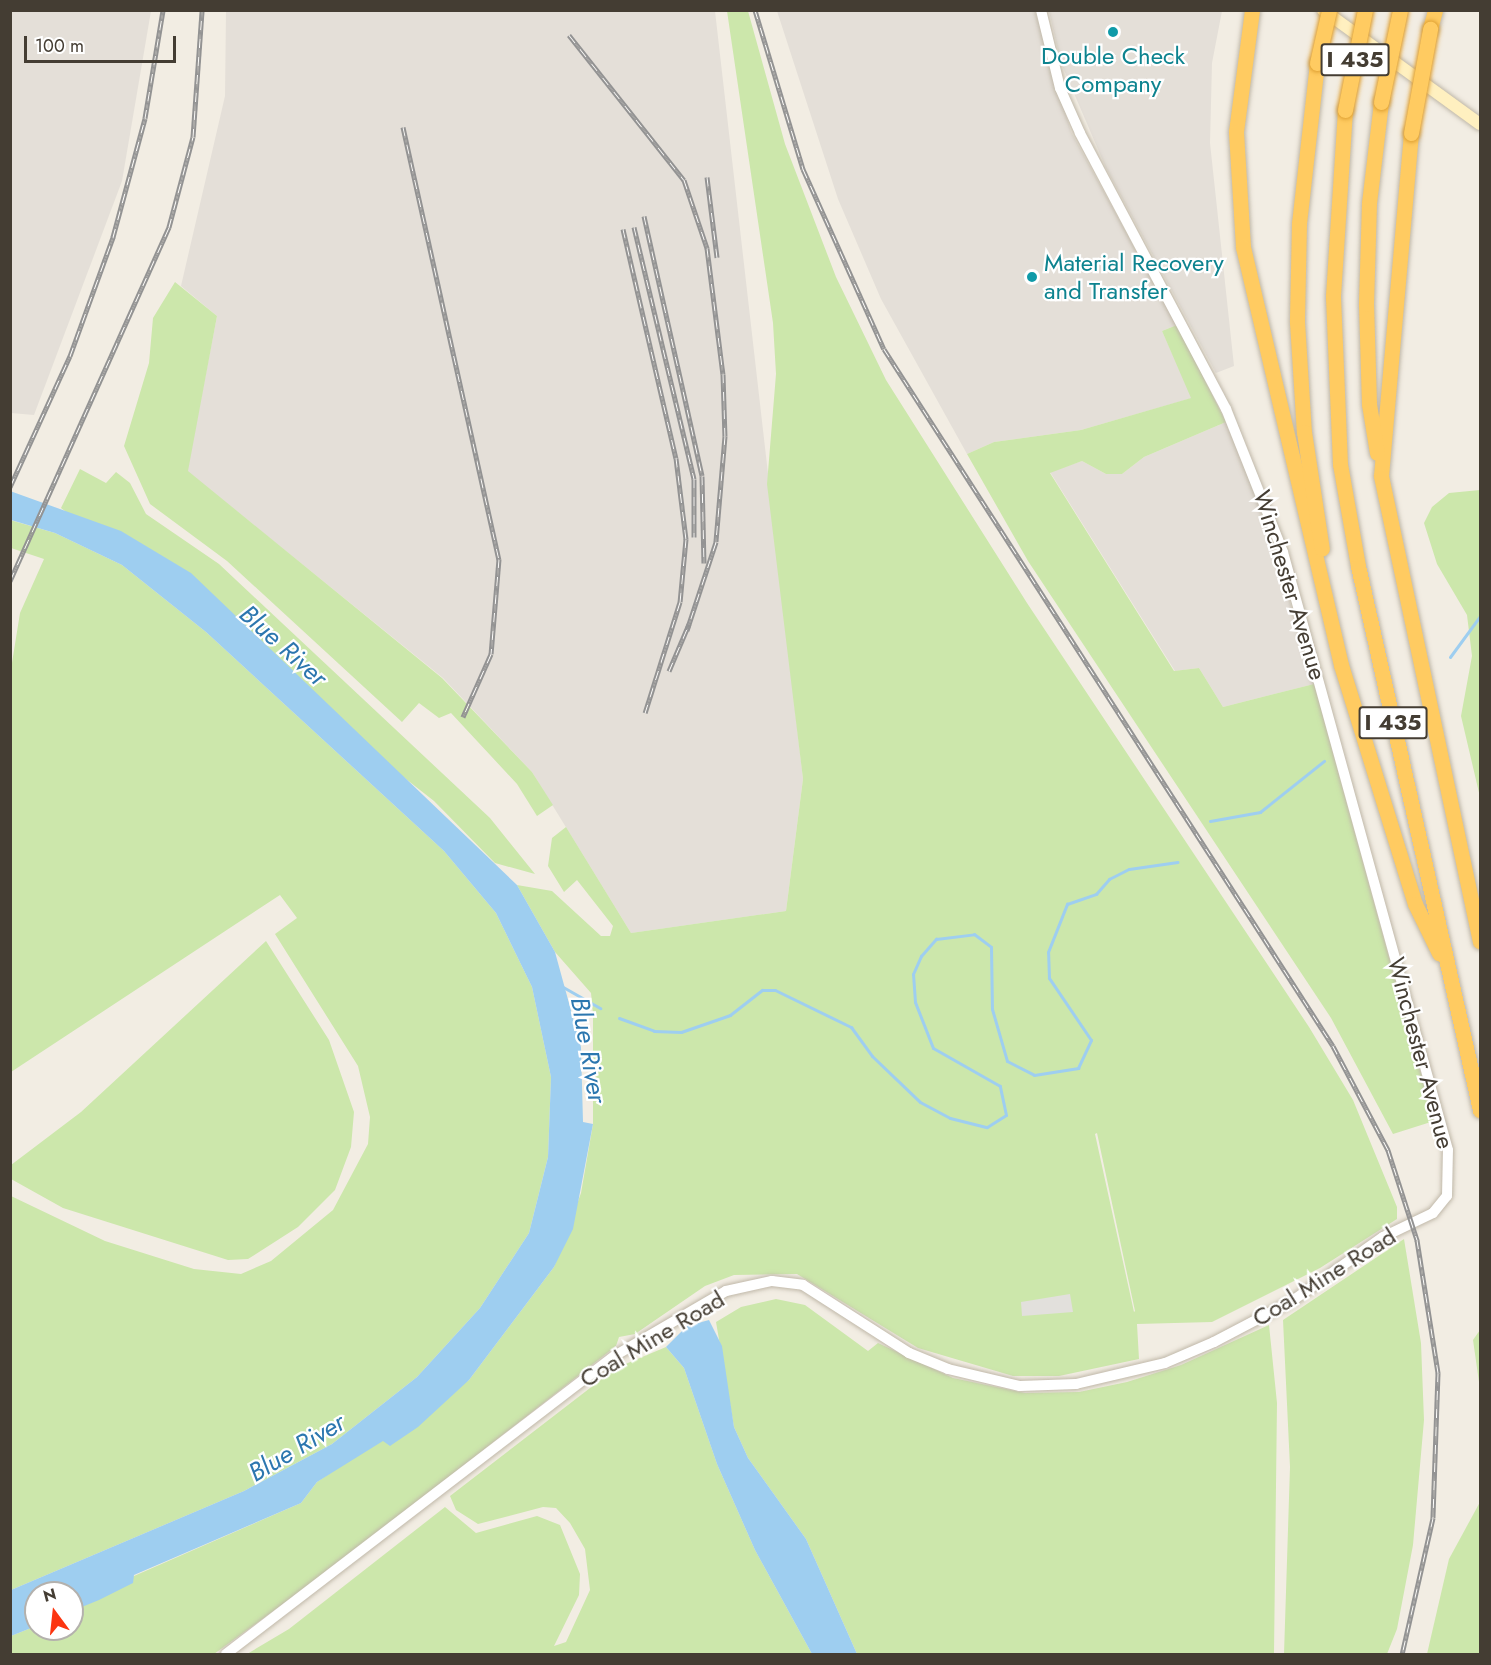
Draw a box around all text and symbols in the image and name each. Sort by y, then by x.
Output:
scale bar [27,24,178,62]
marker: Double Check Company [1106,25,1120,39]
text: 100 m [35,33,84,59]
road number: I 435 [1320,41,1390,79]
place label: Double Check Company [1041,42,1185,98]
place label: Material Recovery and Transfer [1044,249,1224,305]
marker: Material Recovery and Transfer [1025,270,1039,284]
street label: Winchester Avenue [1247,487,1333,683]
water label: Blue River [233,599,333,693]
road number: I 435 [1358,704,1428,742]
street label: Winchester Avenue [1382,954,1460,1152]
water label: Blue River [563,995,613,1105]
street label: Coal Mine Road [1247,1221,1401,1333]
street label: Coal Mine Road [575,1285,729,1393]
water label: Blue River [243,1407,351,1489]
north arrow [24,1581,84,1641]
text: N [41,1582,59,1608]

